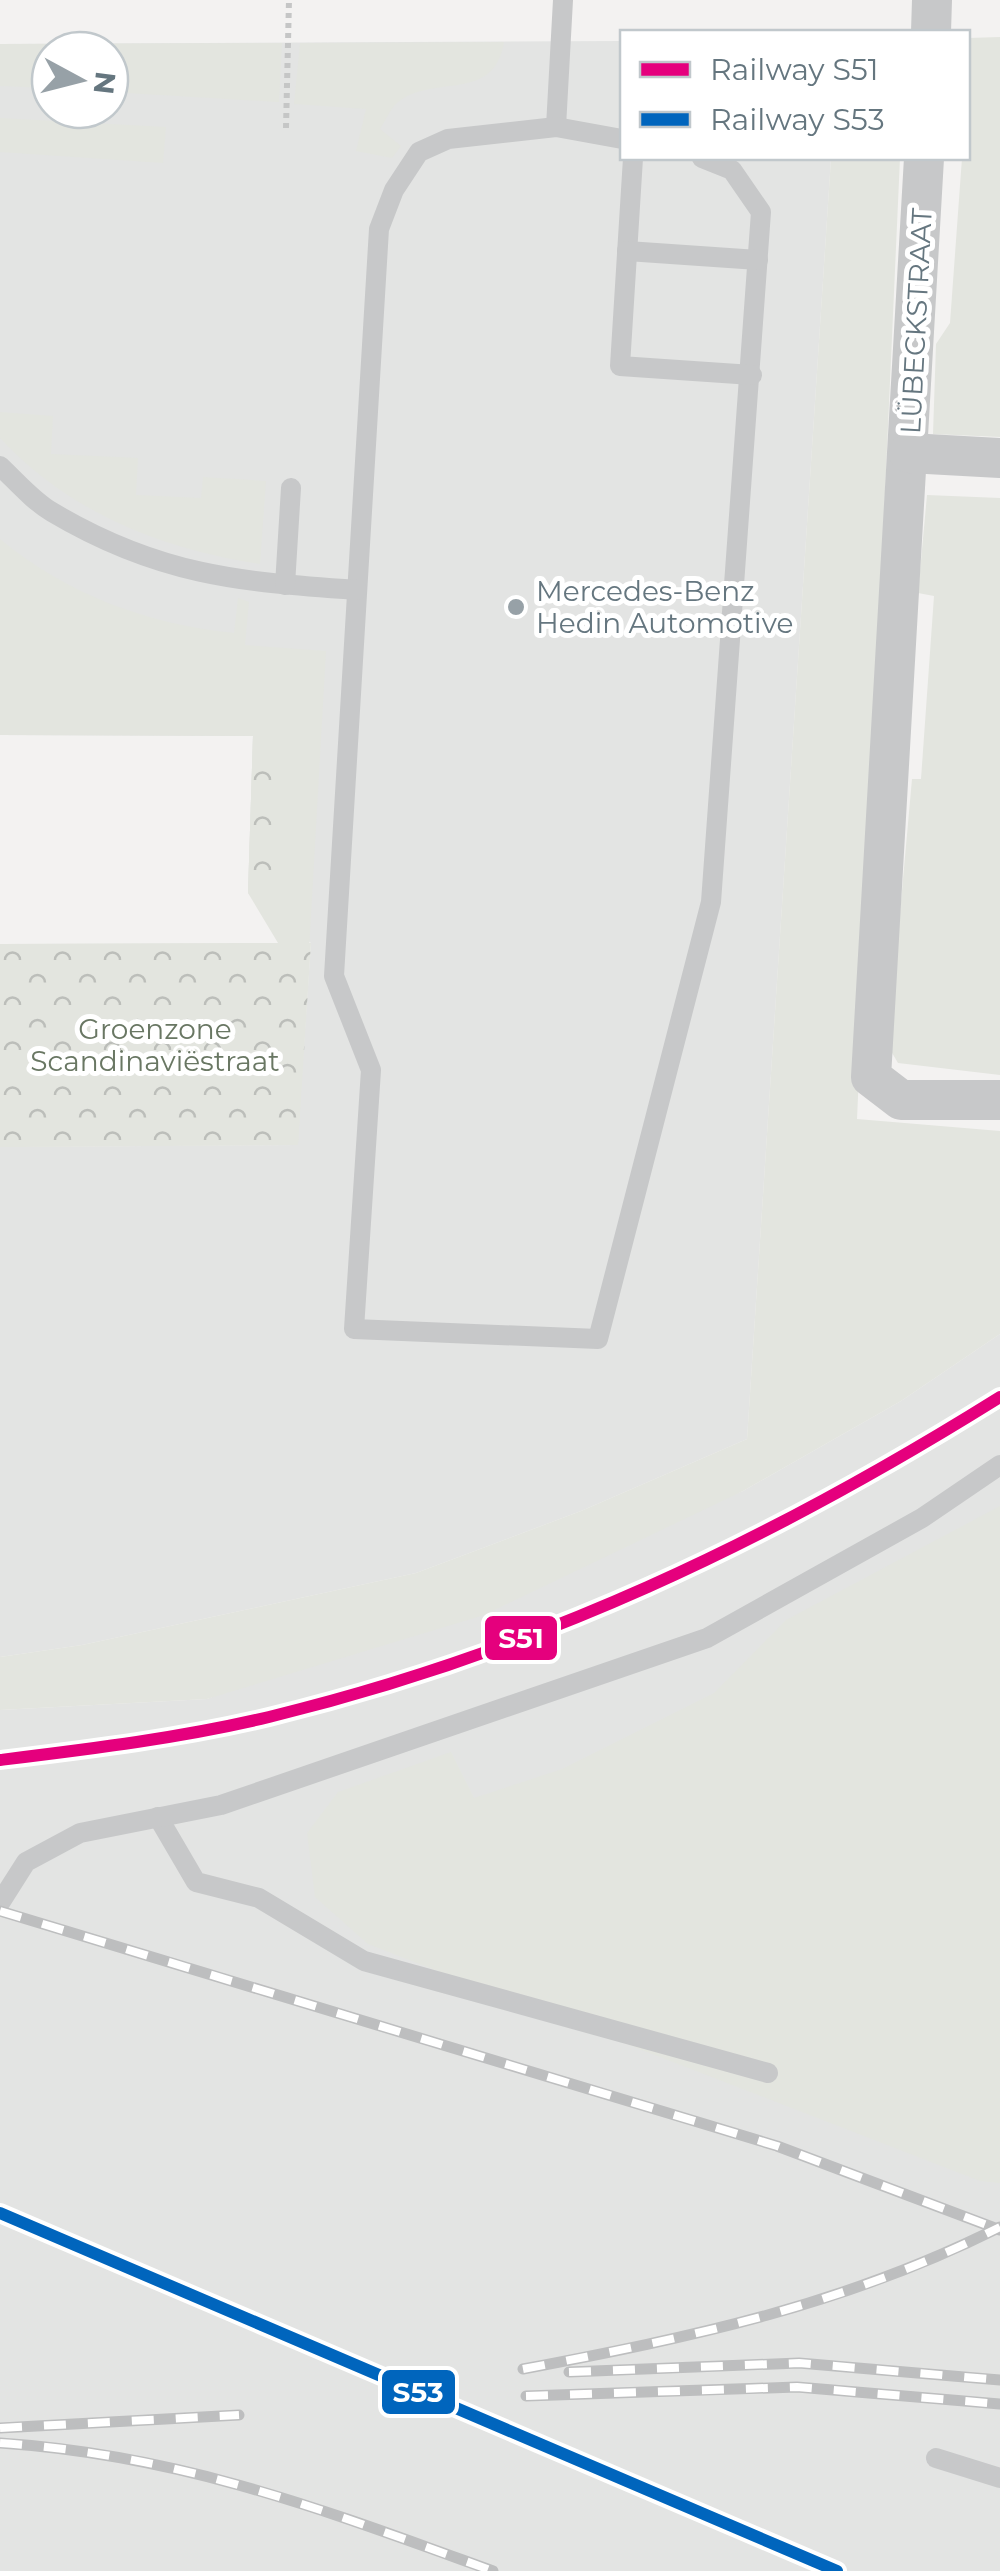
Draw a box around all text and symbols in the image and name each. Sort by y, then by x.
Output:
north arrow [30,30,130,130]
legend [620,30,970,160]
text: Railway S51 [710,51,879,88]
text: N [87,70,123,96]
text: Railway S53 [710,101,885,138]
street label: LÜBECKSTRAAT [893,207,939,435]
place label: Mercedes-Benz Hedin Automotive [536,574,793,640]
marker: Mercedes-Benz Hedin Automotive [505,596,527,618]
park label: Groenzone Scandinaviëstraat [30,1012,280,1078]
line badge: S51 [483,1614,559,1662]
text: S51 [498,1621,544,1655]
line badge: S53 [380,2368,457,2416]
text: S53 [393,2375,443,2409]

